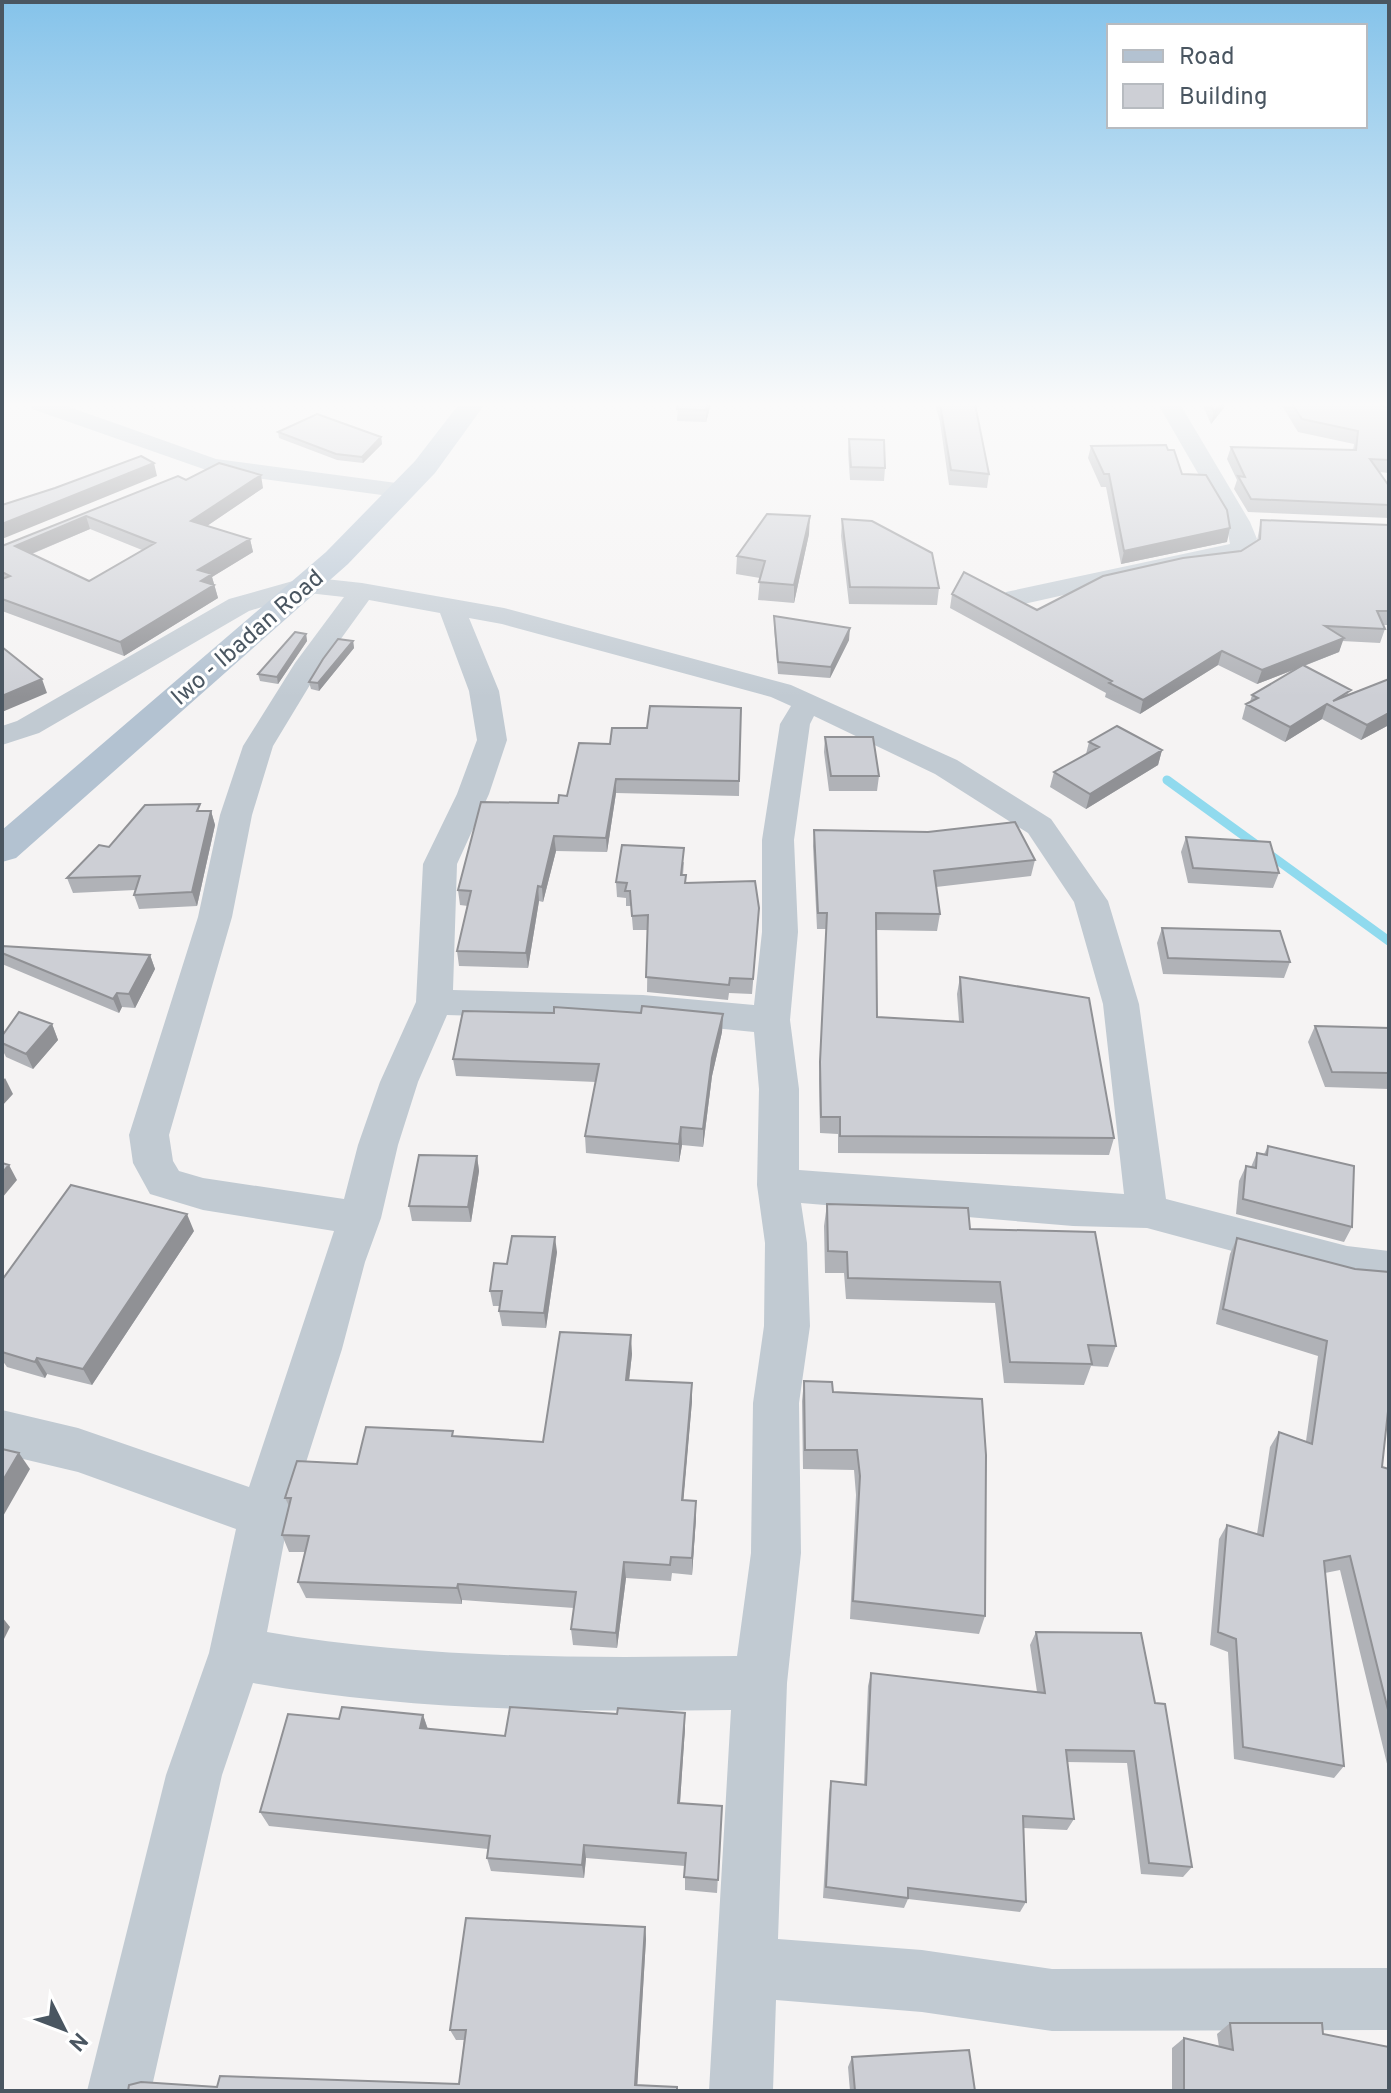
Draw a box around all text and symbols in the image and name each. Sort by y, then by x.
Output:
legend [1107,24,1367,128]
text: Road [1179,43,1235,73]
text: Building [1179,83,1268,113]
street label: Iwo - Ibadan Road [166,564,331,713]
north arrow [24,1989,104,2069]
text: N [62,2026,92,2056]

